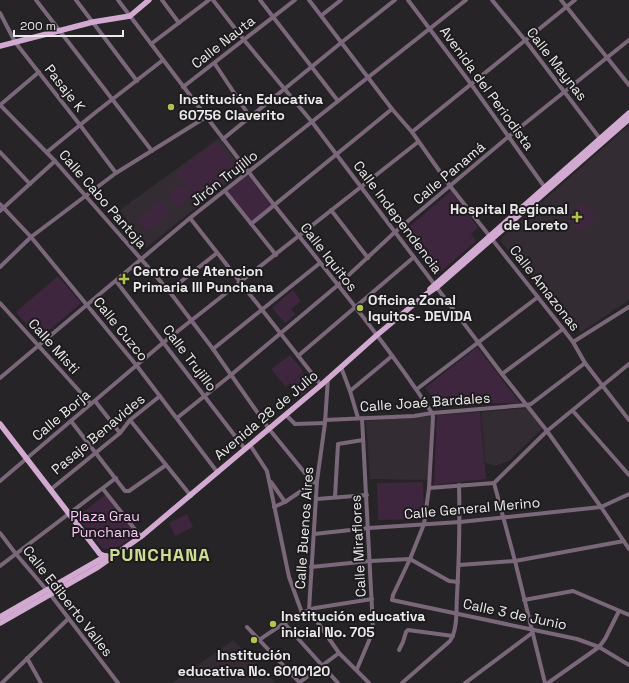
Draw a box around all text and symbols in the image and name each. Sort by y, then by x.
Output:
scale bar [14,12,123,38]
street label: Calle Nauta [188,12,258,72]
text: 200 m [20,18,56,34]
street label: Avenida del Periodista [436,22,538,154]
street label: Calle Maynas [523,24,591,104]
street label: Pasaje K [41,61,89,116]
place label: Institución Educativa 60756 Claverito [179,90,323,124]
marker: Institución Educativa 60756 Claverito [166,102,176,112]
street label: Calle Panamá [409,138,489,208]
street label: Calle Cabo Pantoja [55,146,151,252]
street label: Jirón Trujillo [187,146,261,210]
street label: Calle Independencia [350,157,446,277]
place label: Hospital Regional de Loreto [450,200,568,234]
marker: Hospital Regional de Loreto [571,211,583,223]
street label: Calle Iquitos [297,219,361,295]
street label: Calle Amazonas [506,241,584,335]
place label: Centro de Atencion Primaria III Punchana [133,262,274,296]
marker: Centro de Atencion Primaria III Punchana [118,273,130,285]
place label: Oficina Zonal Iquitos- DEVIDA [368,291,472,325]
street label: Calle Cuzco [90,293,152,365]
marker: Oficina Zonal Iquitos- DEVIDA [355,303,365,313]
street label: Calle Misti [24,315,84,377]
street label: Calle Trujillo [159,321,221,395]
street label: Avenida 28 de Julio [210,366,322,464]
street label: Calle Borja [28,385,94,445]
street label: Calle Joaé Bardales [359,388,491,416]
street label: Pasaje Benavides [48,390,148,478]
street label: Calle Buenos Aires [291,466,317,590]
street label: Calle General Merino [403,493,541,523]
street label: Calle Miraflores [346,494,370,598]
park label: Plaza Grau Punchana [70,507,140,541]
street label: Calle Ediberto Valles [19,542,117,660]
district label: PUNCHANA [109,543,211,566]
street label: Calle 3 de Junio [461,594,569,634]
place label: Institución educativa inicial No. 705 [281,607,425,641]
marker: Institución educativa inicial No. 705 [268,619,278,629]
marker: Institución educativa No. 6010120 [249,635,259,645]
place label: Institución educativa No. 6010120 [178,646,330,680]

